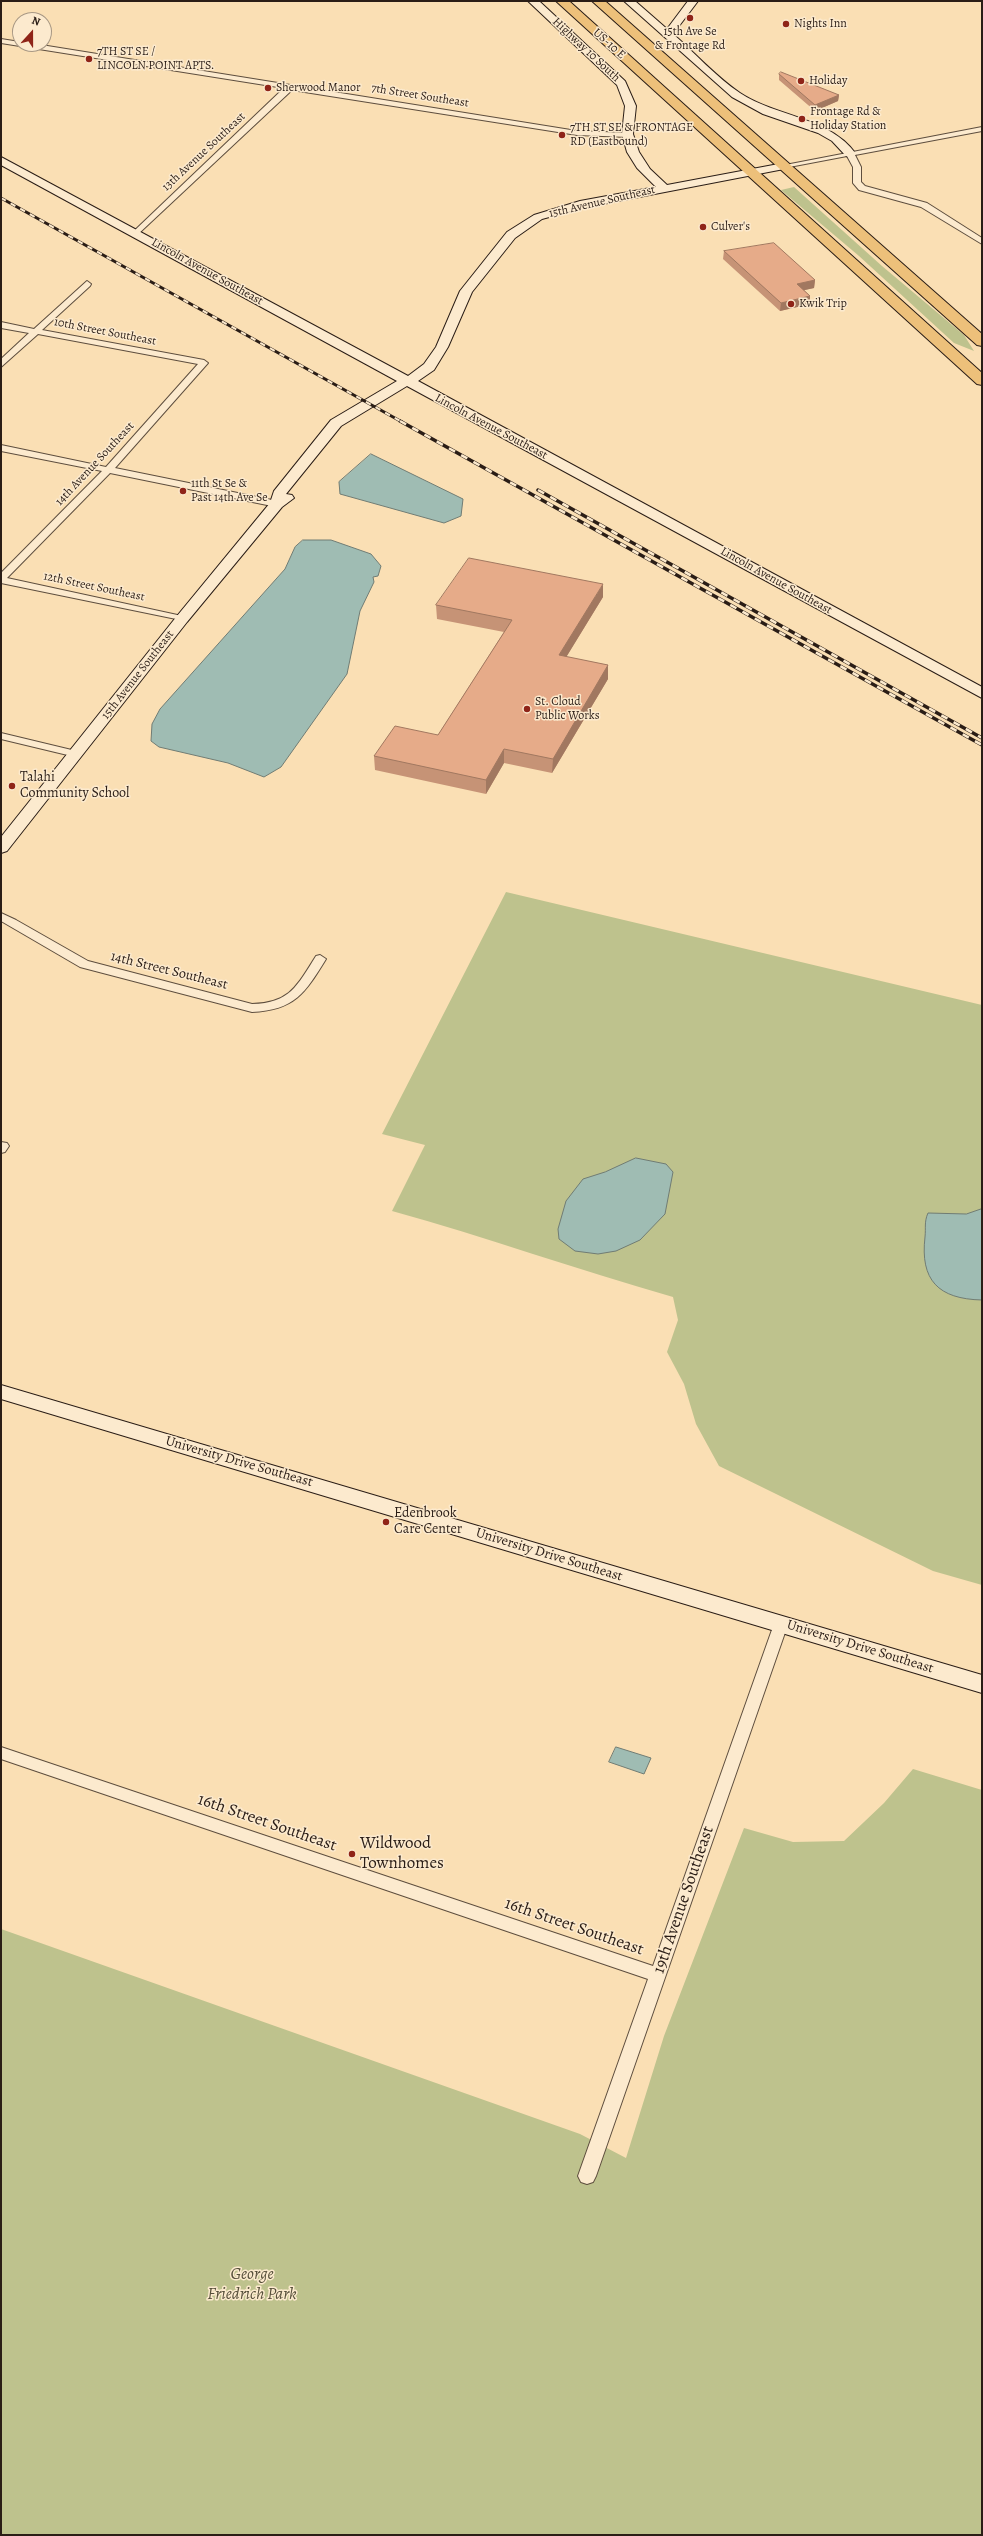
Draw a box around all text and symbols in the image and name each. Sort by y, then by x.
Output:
north arrow [12,12,52,52]
text: N [30,13,43,30]
marker: 15th Ave Se & Frontage Rd [685,13,695,23]
street label: Highway 10 South [549,15,623,85]
place label: Nights Inn [794,17,847,31]
marker: Nights Inn [781,19,791,29]
place label: 15th Ave Se & Frontage Rd [655,25,725,53]
street label: US-10 E [590,26,628,62]
place label: 7TH ST SE / LINCOLN POINT APTS. [97,45,214,73]
marker: 7TH ST SE / LINCOLN POINT APTS. [84,54,94,64]
place label: Holiday [809,74,847,88]
marker: Holiday [796,76,806,86]
place label: Sherwood Manor [276,81,361,95]
street label: 7th Street Southeast [370,81,470,111]
marker: Sherwood Manor [263,83,273,93]
place label: Frontage Rd & Holiday Station [810,105,886,133]
street label: 13th Avenue Southeast [159,110,249,194]
marker: Frontage Rd & Holiday Station [797,114,807,124]
place label: 7TH ST SE & FRONTAGE RD (Eastbound) [570,121,693,149]
marker: 7TH ST SE & FRONTAGE RD (Eastbound) [557,130,567,140]
street label: 15th Avenue Southeast [547,183,657,221]
place label: Culver's [711,220,750,234]
marker: Culver's [698,222,708,232]
street label: Lincoln Avenue Southeast [149,235,265,309]
place label: Kwik Trip [799,297,847,311]
marker: Kwik Trip [786,299,796,309]
street label: 10th Street Southeast [53,315,157,349]
street label: Lincoln Avenue Southeast [432,391,550,463]
street label: 14th Avenue Southeast [53,419,137,509]
place label: 11th St Se & Past 14th Ave Se [191,477,268,505]
marker: 11th St Se & Past 14th Ave Se [178,486,188,496]
street label: Lincoln Avenue Southeast [718,544,834,618]
street label: 12th Street Southeast [42,569,146,605]
street label: 15th Avenue Southeast [99,628,177,722]
place label: St. Cloud Public Works [535,695,600,723]
marker: St. Cloud Public Works [522,704,532,714]
place label: Talahi Community School [20,770,129,802]
marker: Talahi Community School [7,781,17,791]
street label: 14th Street Southeast [109,948,229,994]
street label: University Drive Southeast [163,1433,315,1491]
place label: Edenbrook Care Center [394,1506,462,1538]
marker: Edenbrook Care Center [381,1517,391,1527]
street label: University Drive Southeast [474,1525,624,1585]
street label: University Drive Southeast [785,1617,935,1677]
street label: 16th Street Southeast [195,1790,339,1856]
street label: 19th Avenue Southeast [649,1824,719,1976]
place label: Wildwood Townhomes [360,1834,444,1874]
marker: Wildwood Townhomes [347,1849,357,1859]
street label: 16th Street Southeast [502,1894,646,1960]
park label: George Friedrich Park [207,2265,297,2305]

